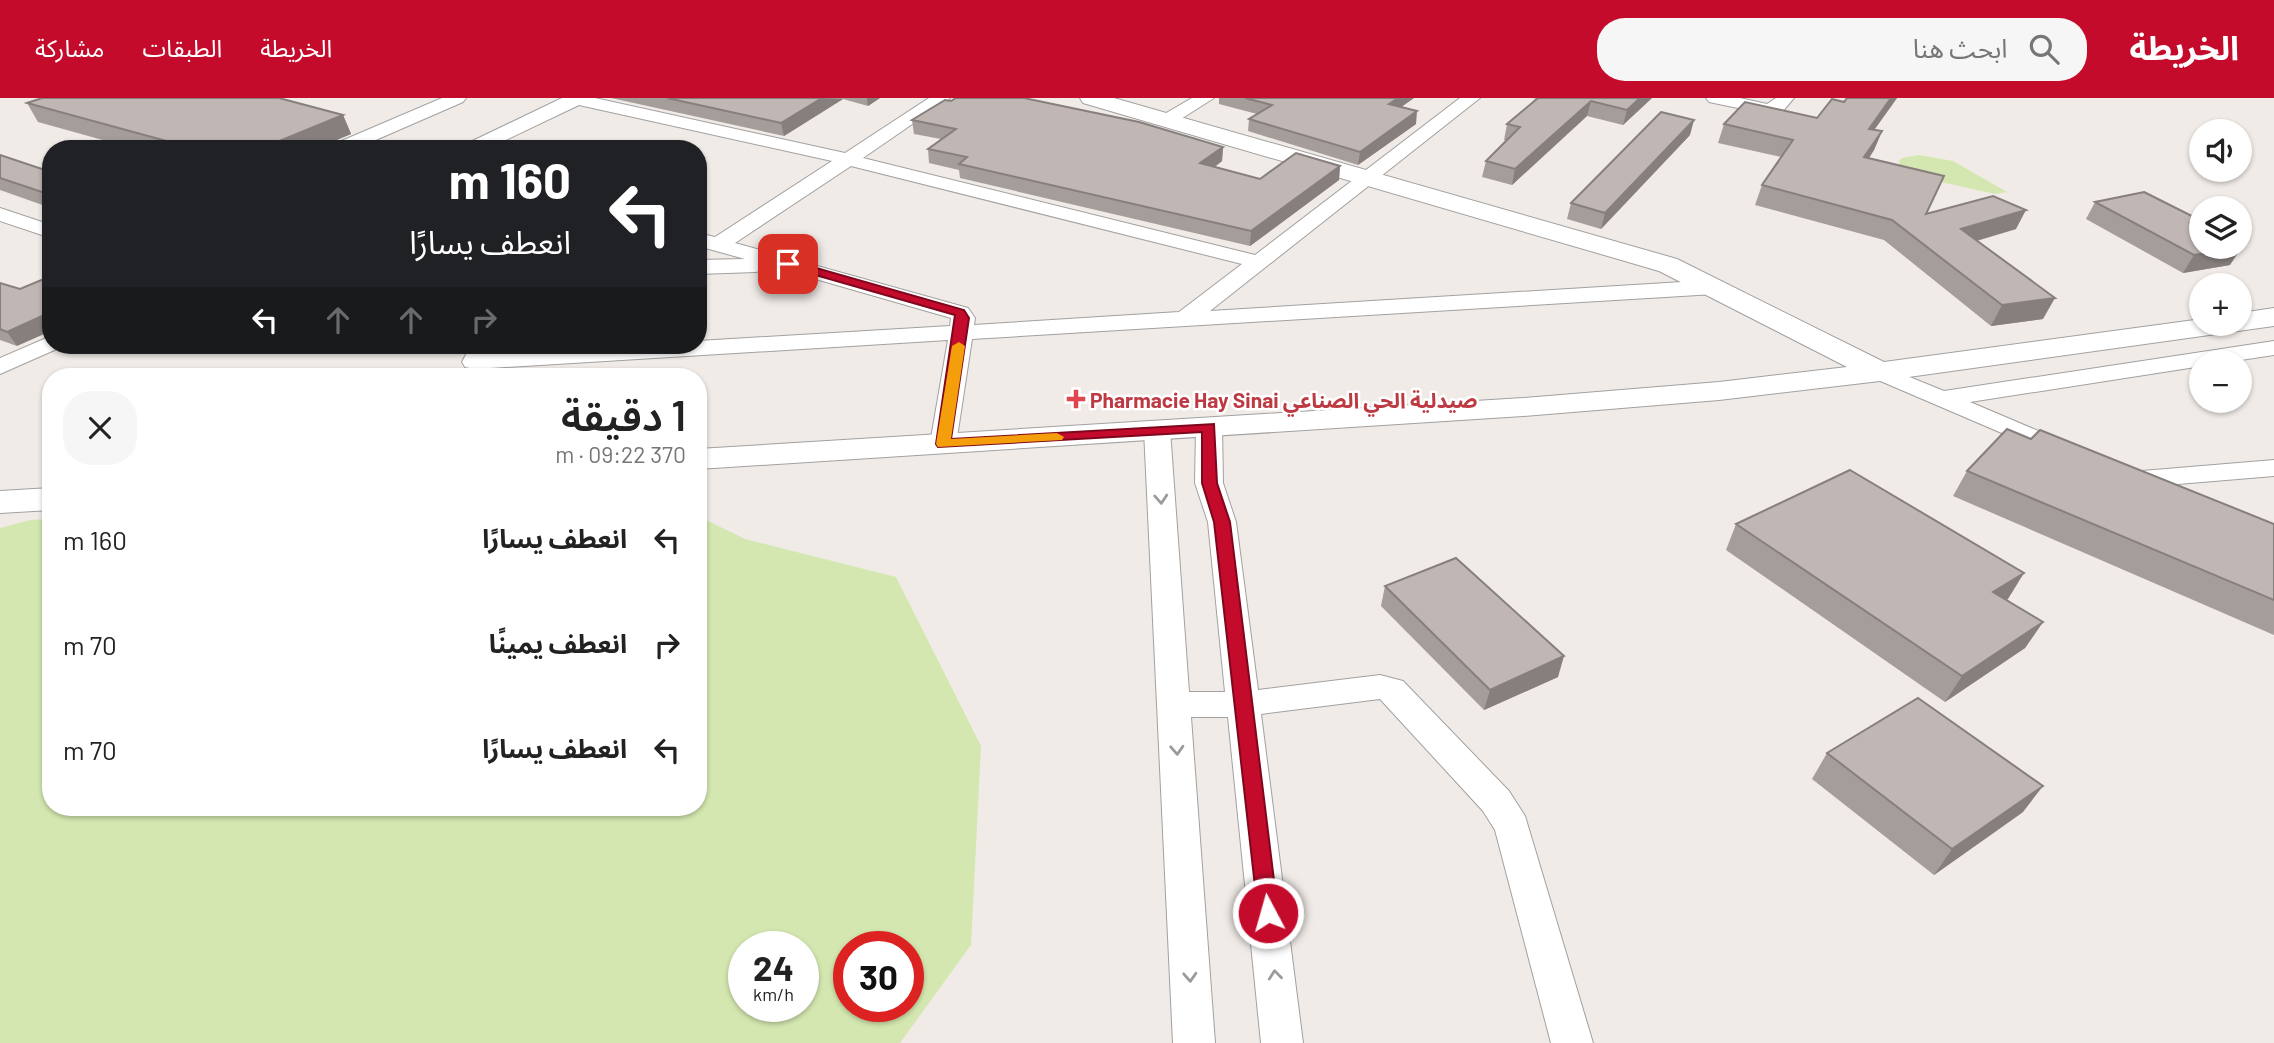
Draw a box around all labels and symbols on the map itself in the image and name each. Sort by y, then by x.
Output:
pin [758,234,818,294]
place label: Pharmacie Hay Sinai صيدلية الحي الصناعي [1090,387,1478,417]
marker: Pharmacie Hay Sinai صيدلية الحي الصناعي [1068,391,1084,407]
one-way arrow [1153,493,1168,504]
one-way arrow [1169,745,1184,756]
position arrow [1231,876,1305,950]
speed limit sign: 30 [833,931,924,1022]
one-way arrow [1267,969,1282,981]
one-way arrow [1182,972,1197,983]

